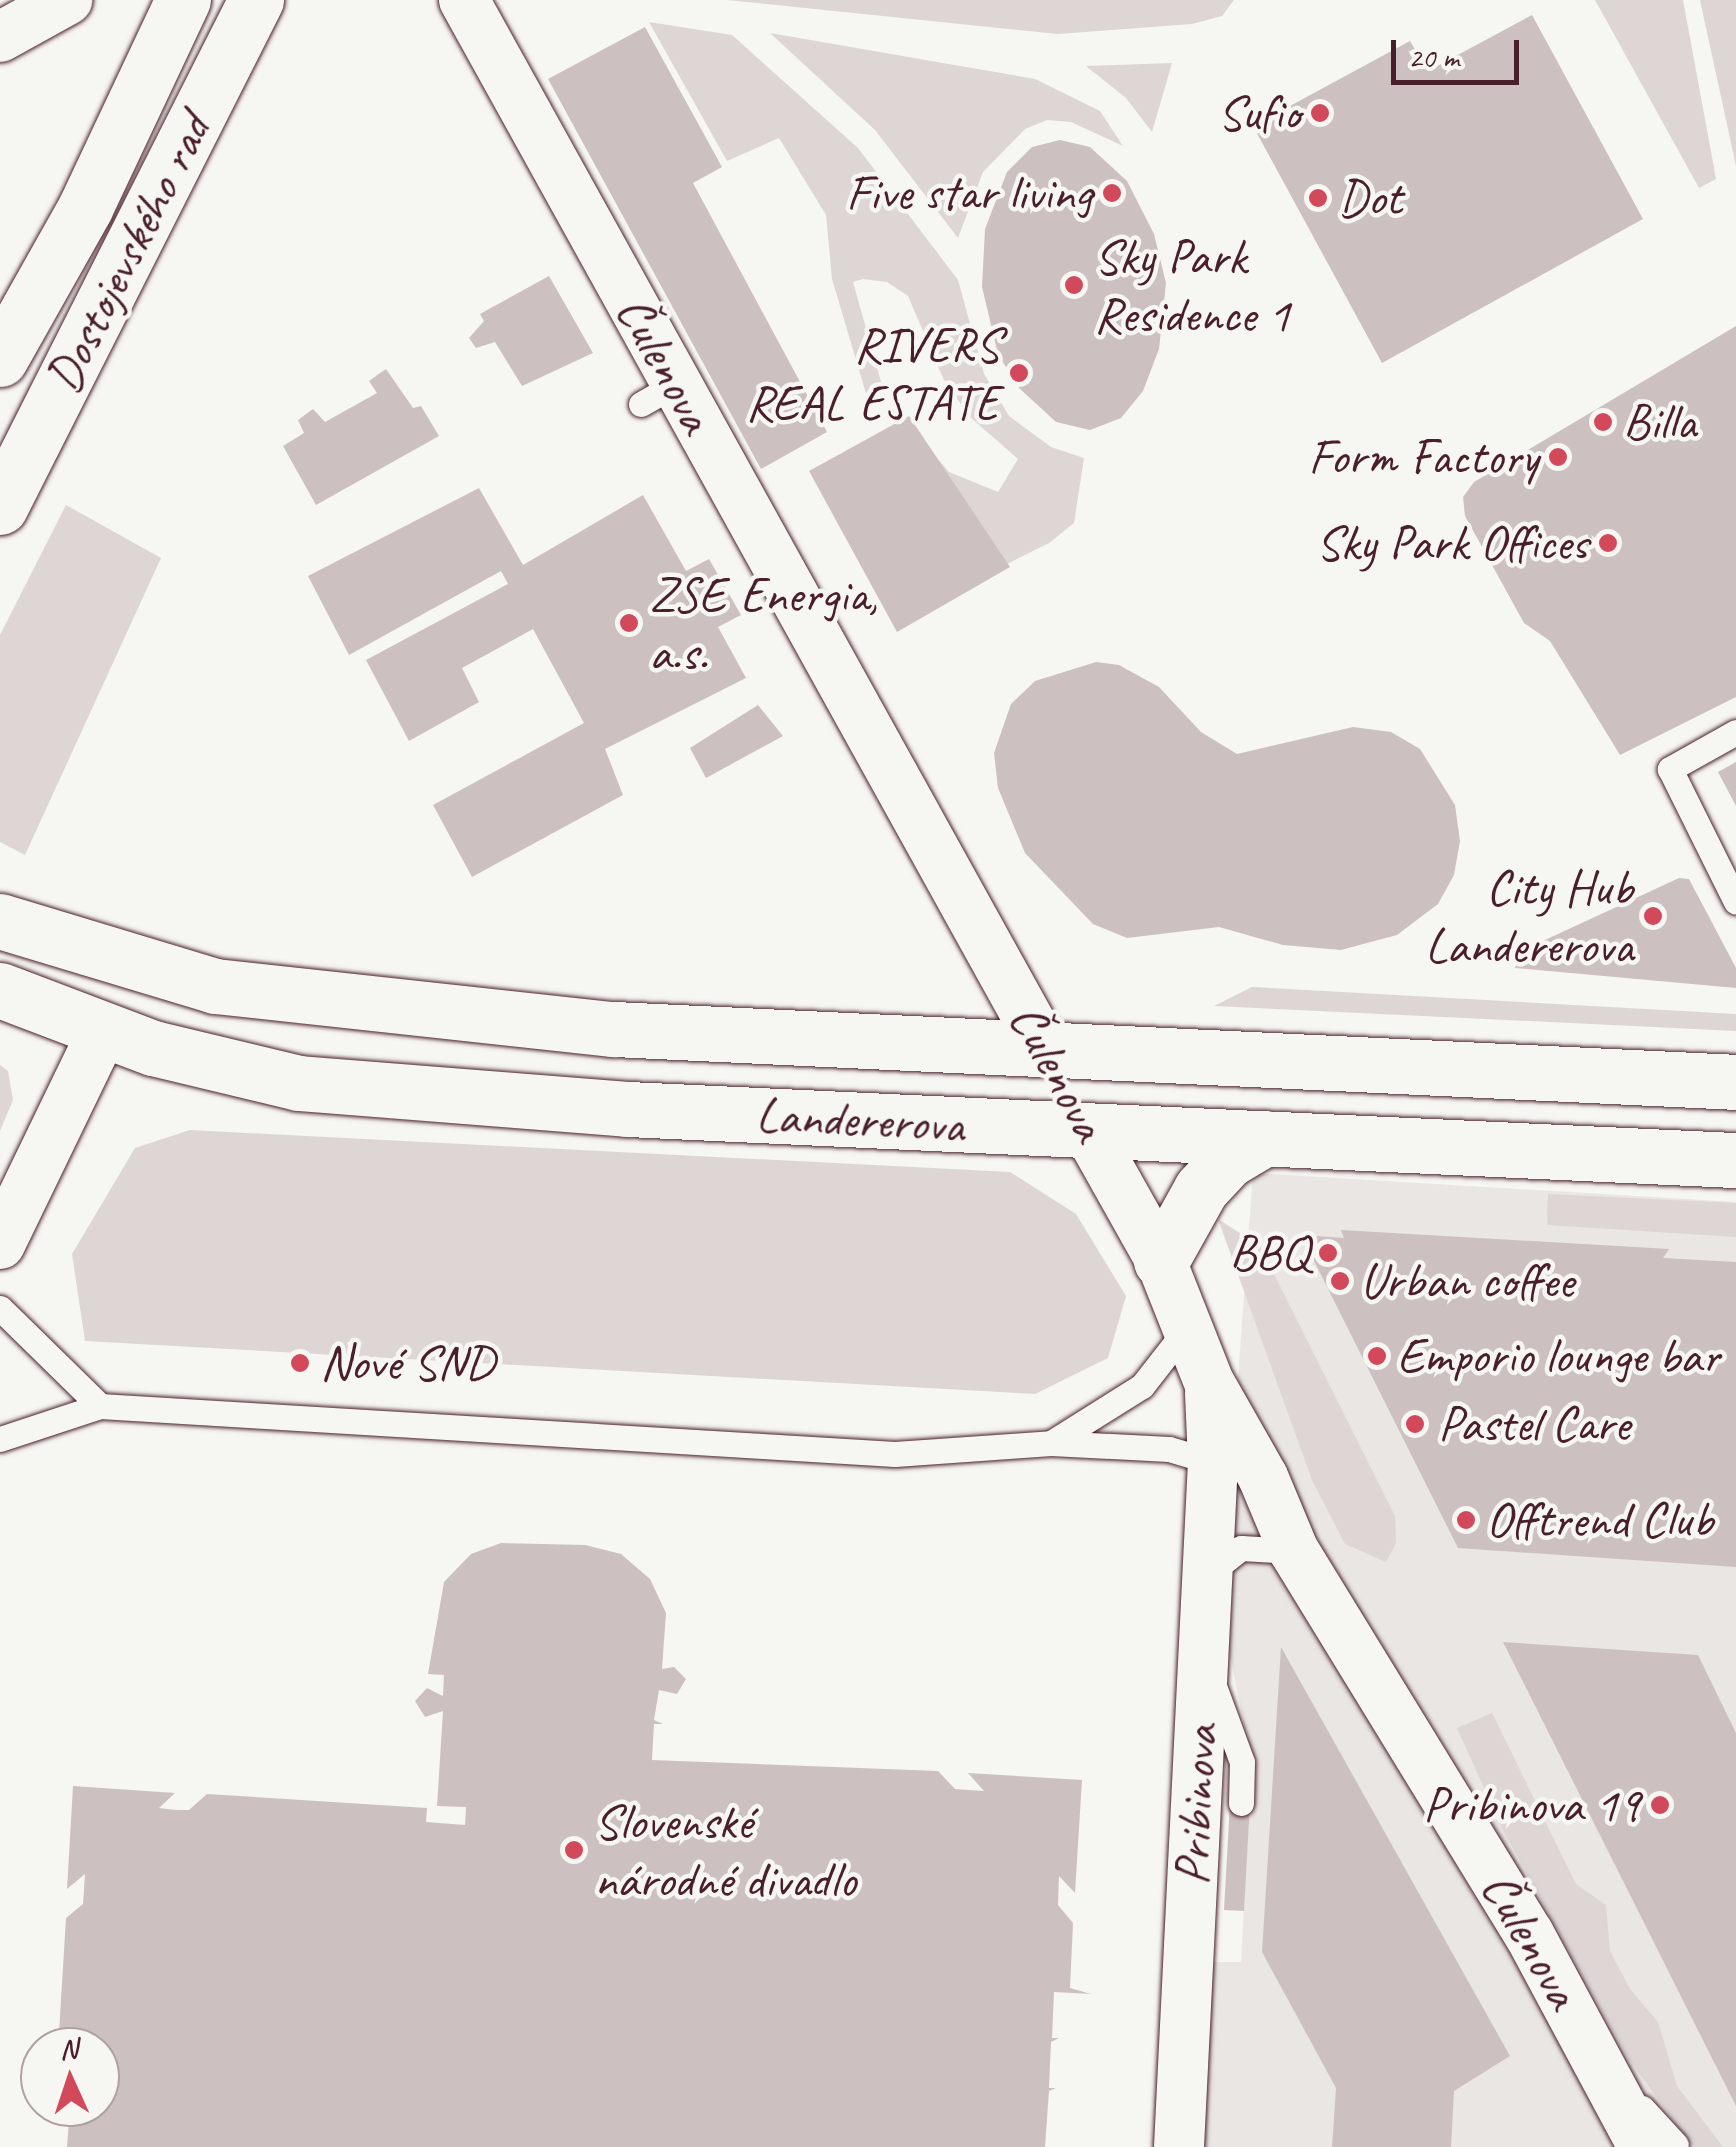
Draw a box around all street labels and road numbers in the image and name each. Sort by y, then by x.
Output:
street label: Dostojevského rad [32,103,224,403]
street label: Čulenova [603,285,727,443]
street label: Čulenova [996,993,1120,1151]
street label: Landererova [755,1085,965,1155]
street label: Pribinova [1162,1724,1230,1886]
street label: Čulenova [1468,1862,1594,2018]

